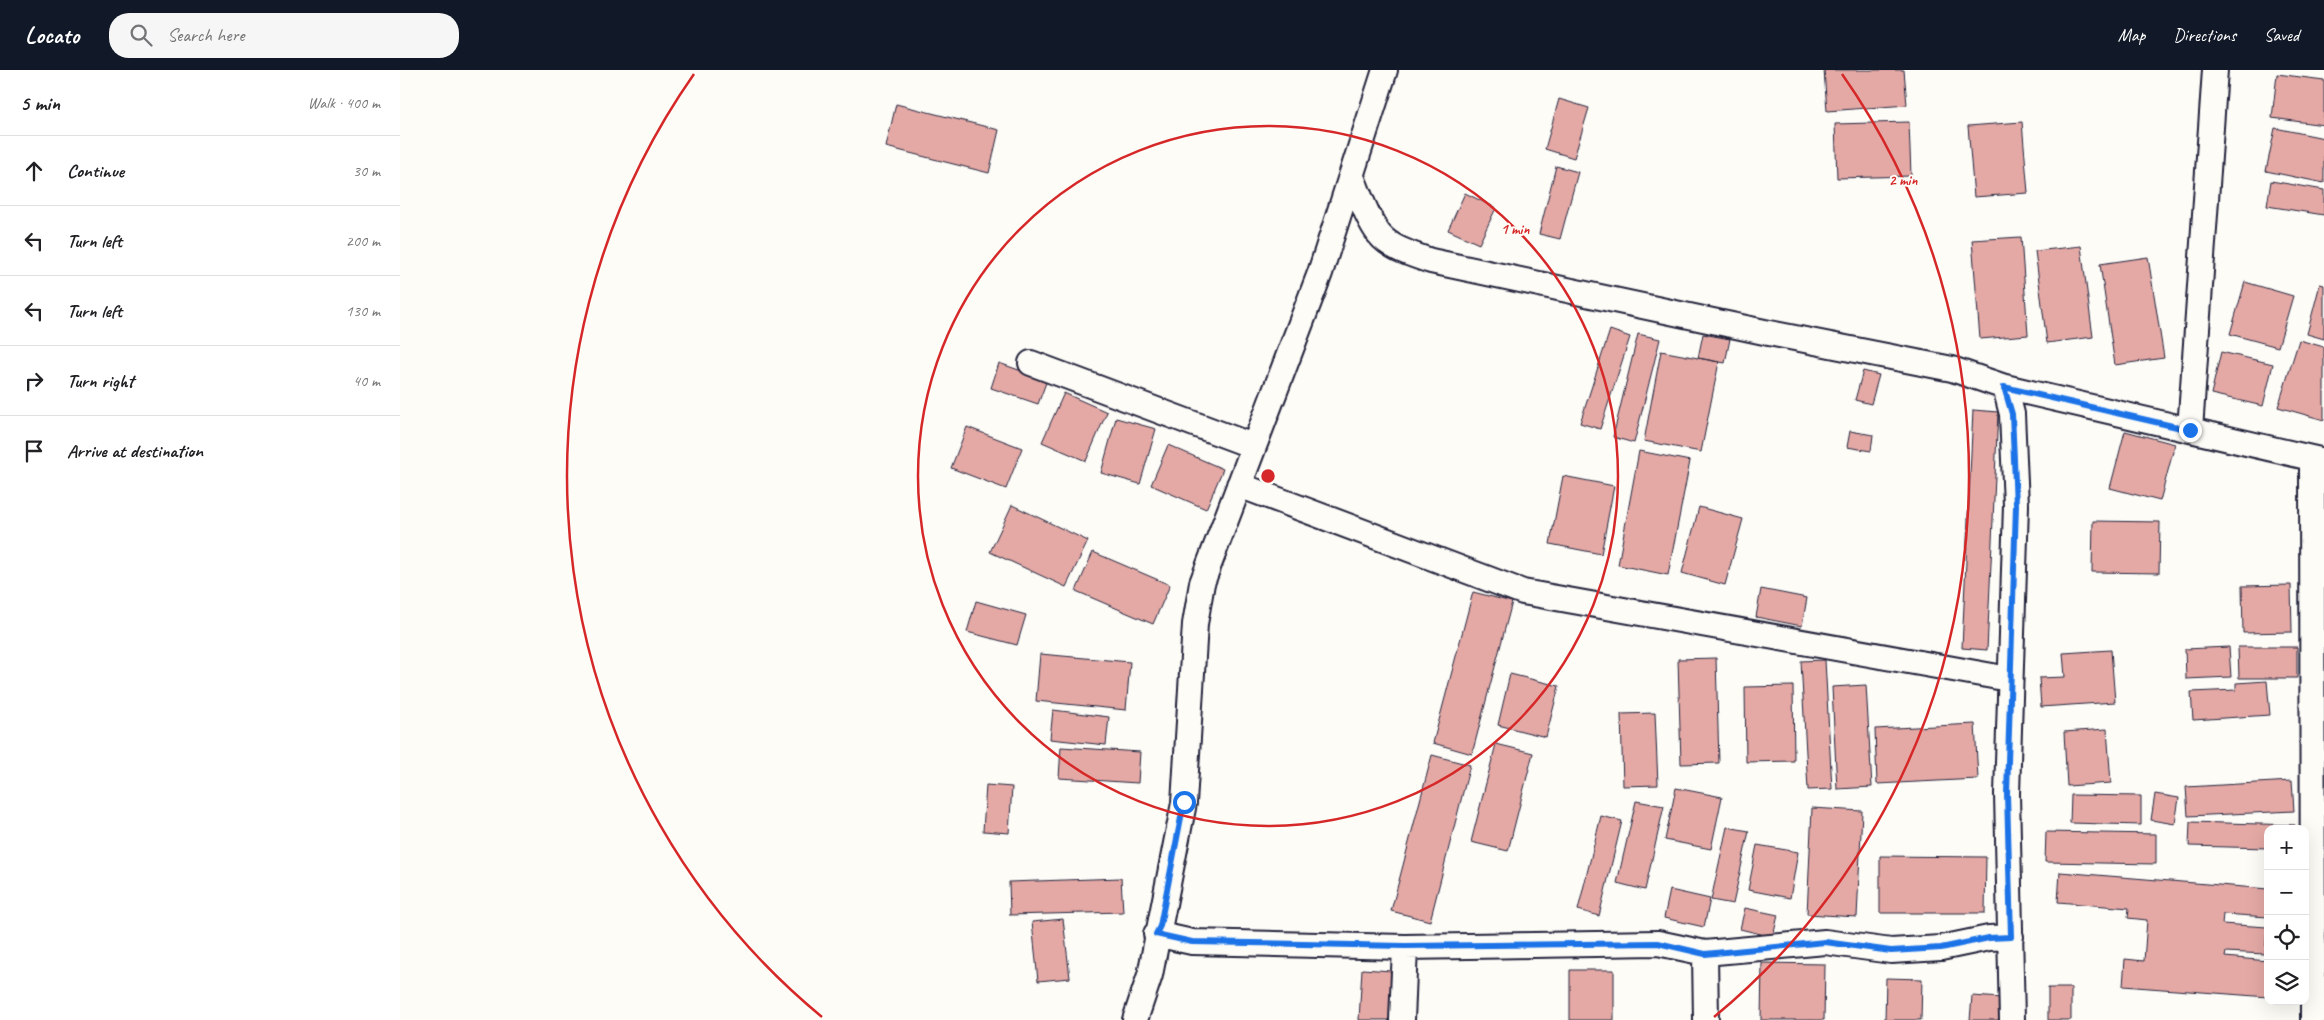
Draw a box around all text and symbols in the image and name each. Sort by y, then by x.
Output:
search box [109,13,459,58]
text: Locato [25,20,79,50]
icon: search [127,21,155,49]
text: Search here [167,23,245,47]
text: Map [2118,24,2145,46]
text: Directions [2173,24,2236,46]
text: Saved [2264,24,2299,46]
text: 5 min [20,90,60,116]
text: Walk · 400 m [308,93,380,113]
icon: ahead [20,157,48,185]
text: Continue [67,159,124,183]
text: 30 m [353,161,380,181]
text: 2 min [1889,171,1918,190]
text: 1 min [1501,220,1530,239]
icon: left [20,227,48,255]
text: Turn left [67,229,122,253]
text: 200 m [346,231,380,251]
icon: left [20,297,48,325]
text: Turn left [67,299,122,323]
text: 130 m [346,301,380,321]
icon: right [20,367,48,395]
text: Turn right [67,369,134,393]
text: 40 m [353,371,380,391]
route end [2179,419,2202,442]
icon: arrive [20,437,48,465]
text: Arrive at destination [67,439,203,463]
centre of rings [1259,467,1277,485]
route start [1173,791,1196,814]
map controls [2264,825,2309,1005]
button: + [2264,825,2309,870]
button: − [2264,870,2309,915]
button: locate [2264,915,2309,960]
button: layers [2264,960,2309,1005]

